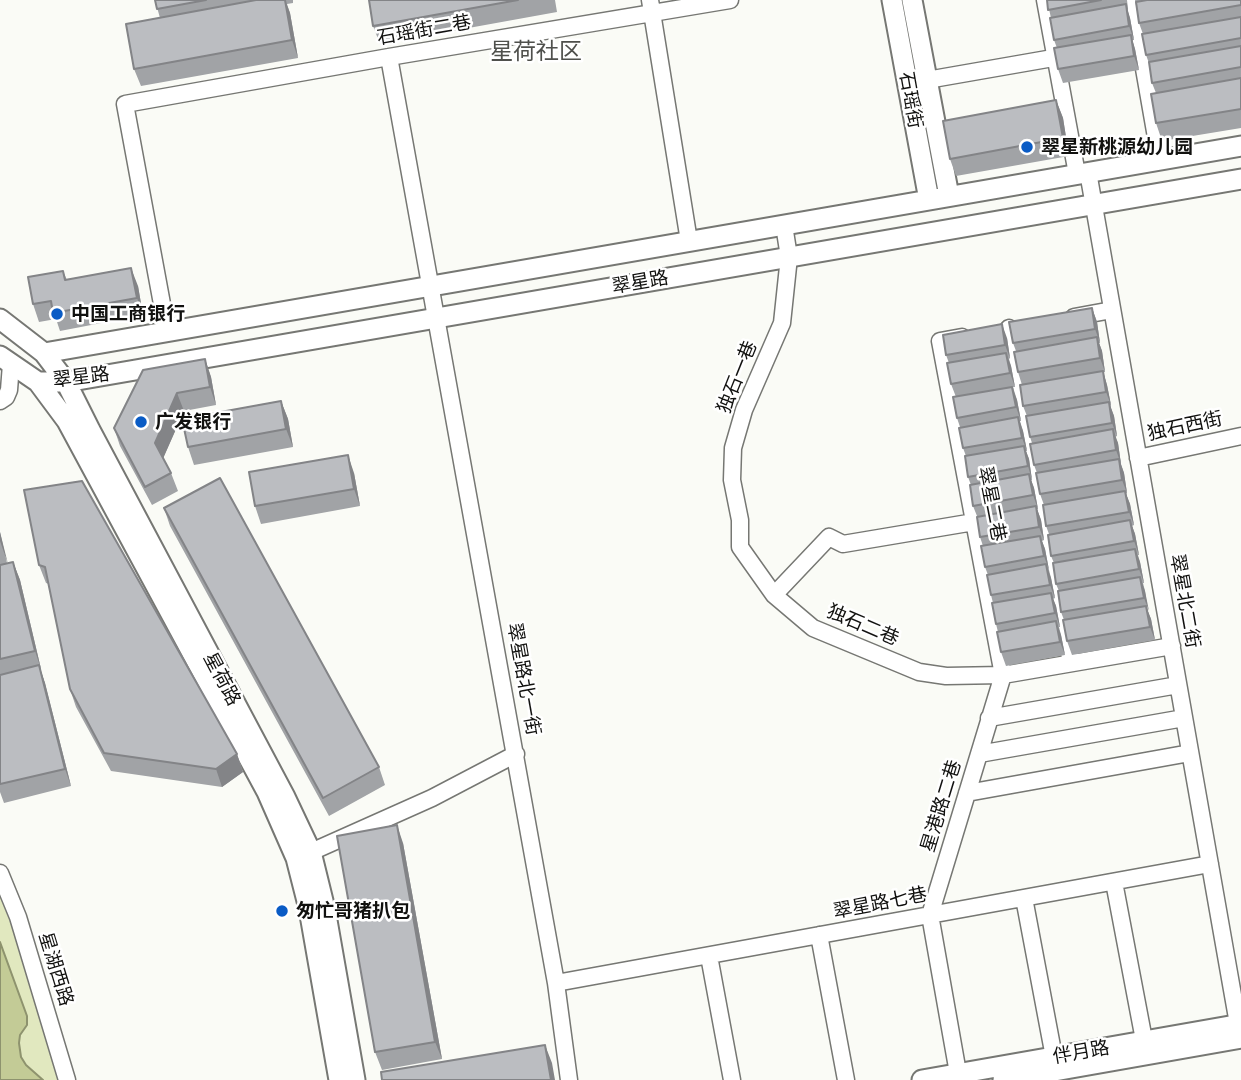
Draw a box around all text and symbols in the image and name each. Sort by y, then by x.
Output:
street label: 石瑶街二巷 [375,11,473,49]
district label: 星荷社区 [490,38,582,66]
street label: 石瑶街 [895,70,927,130]
place label: 翠星新桃源幼儿园 [1041,136,1193,158]
marker: 翠星新桃源幼儿园 [1019,139,1035,155]
street label: 翠星路 [610,266,670,298]
place label: 中国工商银行 [71,303,185,325]
marker: 中国工商银行 [49,306,65,322]
street label: 独石一巷 [712,337,762,417]
street label: 翠星路 [51,362,111,392]
street label: 独石西街 [1145,407,1225,445]
place label: 广发银行 [155,411,231,433]
marker: 广发银行 [133,414,149,430]
street label: 翠星二巷 [974,465,1010,543]
street label: 翠星北二街 [1166,552,1204,650]
street label: 独石二巷 [824,600,902,650]
street label: 翠星路北一街 [503,621,545,737]
street label: 星荷路 [199,648,245,710]
street label: 星港路二巷 [916,757,966,855]
street label: 翠星路七巷 [831,883,929,923]
place label: 匆忙哥猪扒包 [296,900,410,922]
marker: 匆忙哥猪扒包 [274,903,290,919]
street label: 星湖西路 [34,929,78,1009]
street label: 伴月路 [1051,1036,1111,1068]

